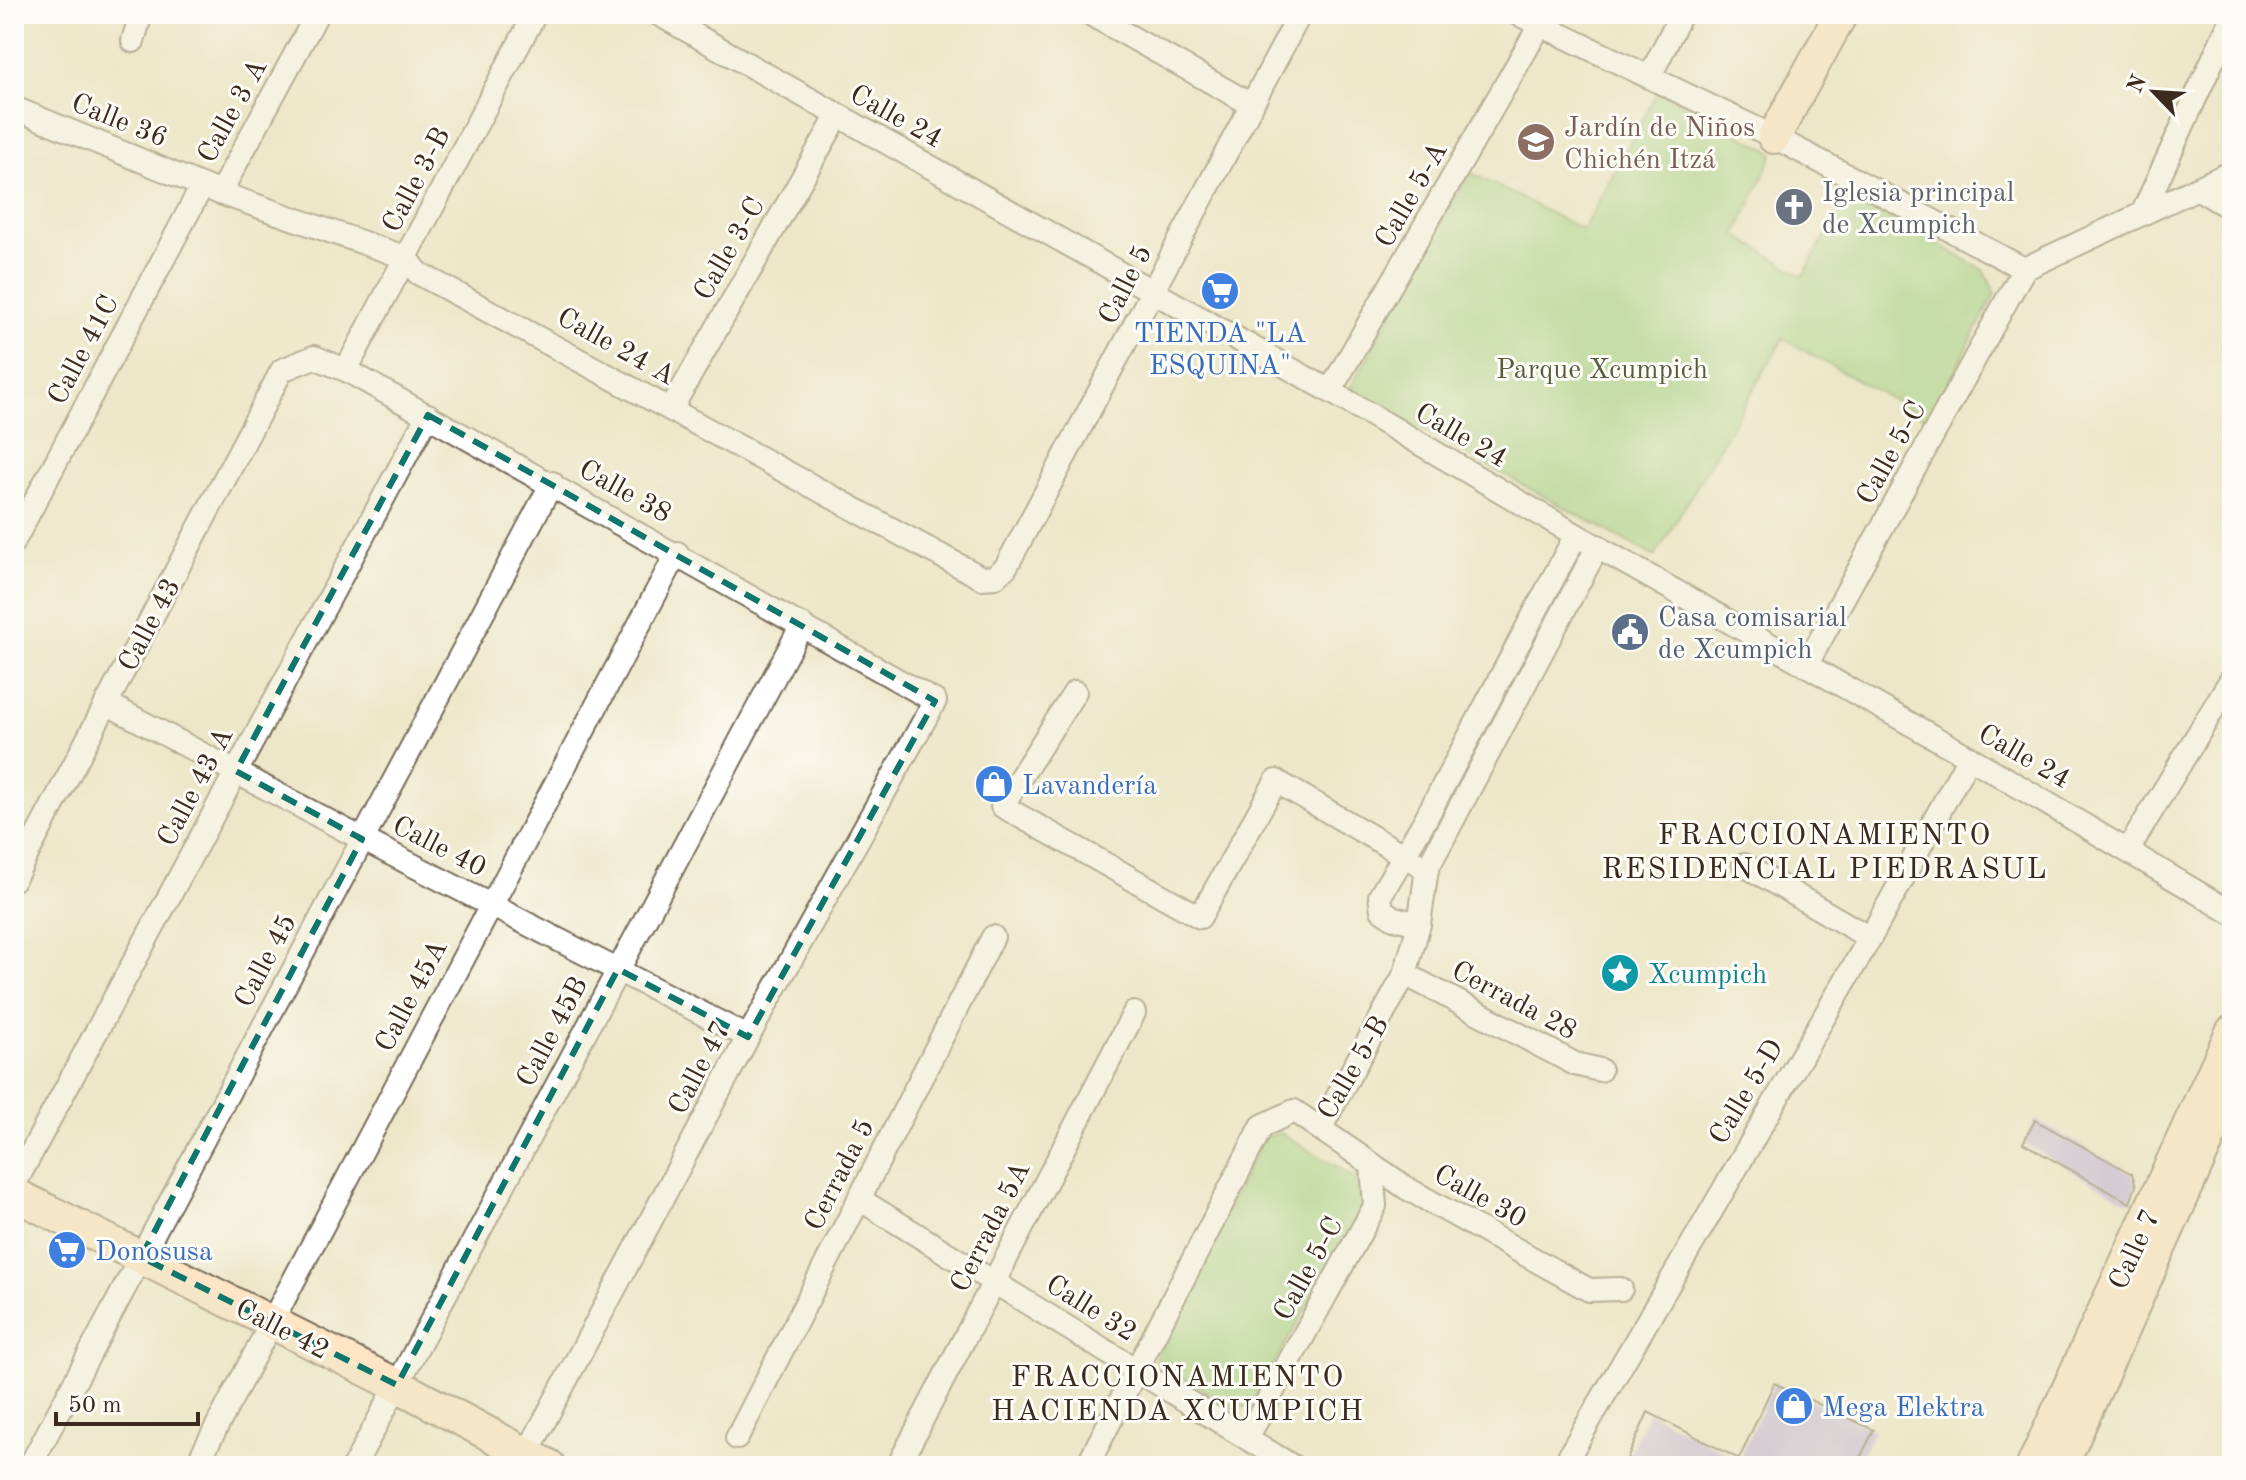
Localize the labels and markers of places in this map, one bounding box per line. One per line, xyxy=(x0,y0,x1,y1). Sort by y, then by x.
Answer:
place label: Jardín de Niños Chichén Itzá xyxy=(1564,115,1755,175)
school or university icon: Jardín de Niños Chichén Itzá xyxy=(1515,121,1557,163)
place label: Iglesia principal de Xcumpich xyxy=(1822,180,2014,240)
church icon: Iglesia principal de Xcumpich xyxy=(1773,186,1815,228)
supermarket icon: TIENDA "LA ESQUINA" xyxy=(1199,270,1241,312)
place label: TIENDA "LA ESQUINA" xyxy=(1134,321,1306,381)
place label: Casa comisarial de Xcumpich xyxy=(1658,605,1847,665)
public building icon: Casa comisarial de Xcumpich xyxy=(1609,611,1651,653)
shop icon: Lavandería xyxy=(973,763,1015,805)
place label: Lavandería xyxy=(1022,773,1157,801)
place icon: Xcumpich xyxy=(1599,952,1641,994)
place label: Xcumpich xyxy=(1648,962,1767,990)
supermarket icon: Donosusa xyxy=(46,1229,88,1271)
place label: Donosusa xyxy=(95,1239,213,1267)
shop icon: Mega Elektra xyxy=(1773,1385,1815,1427)
place label: Mega Elektra xyxy=(1822,1395,1985,1423)

